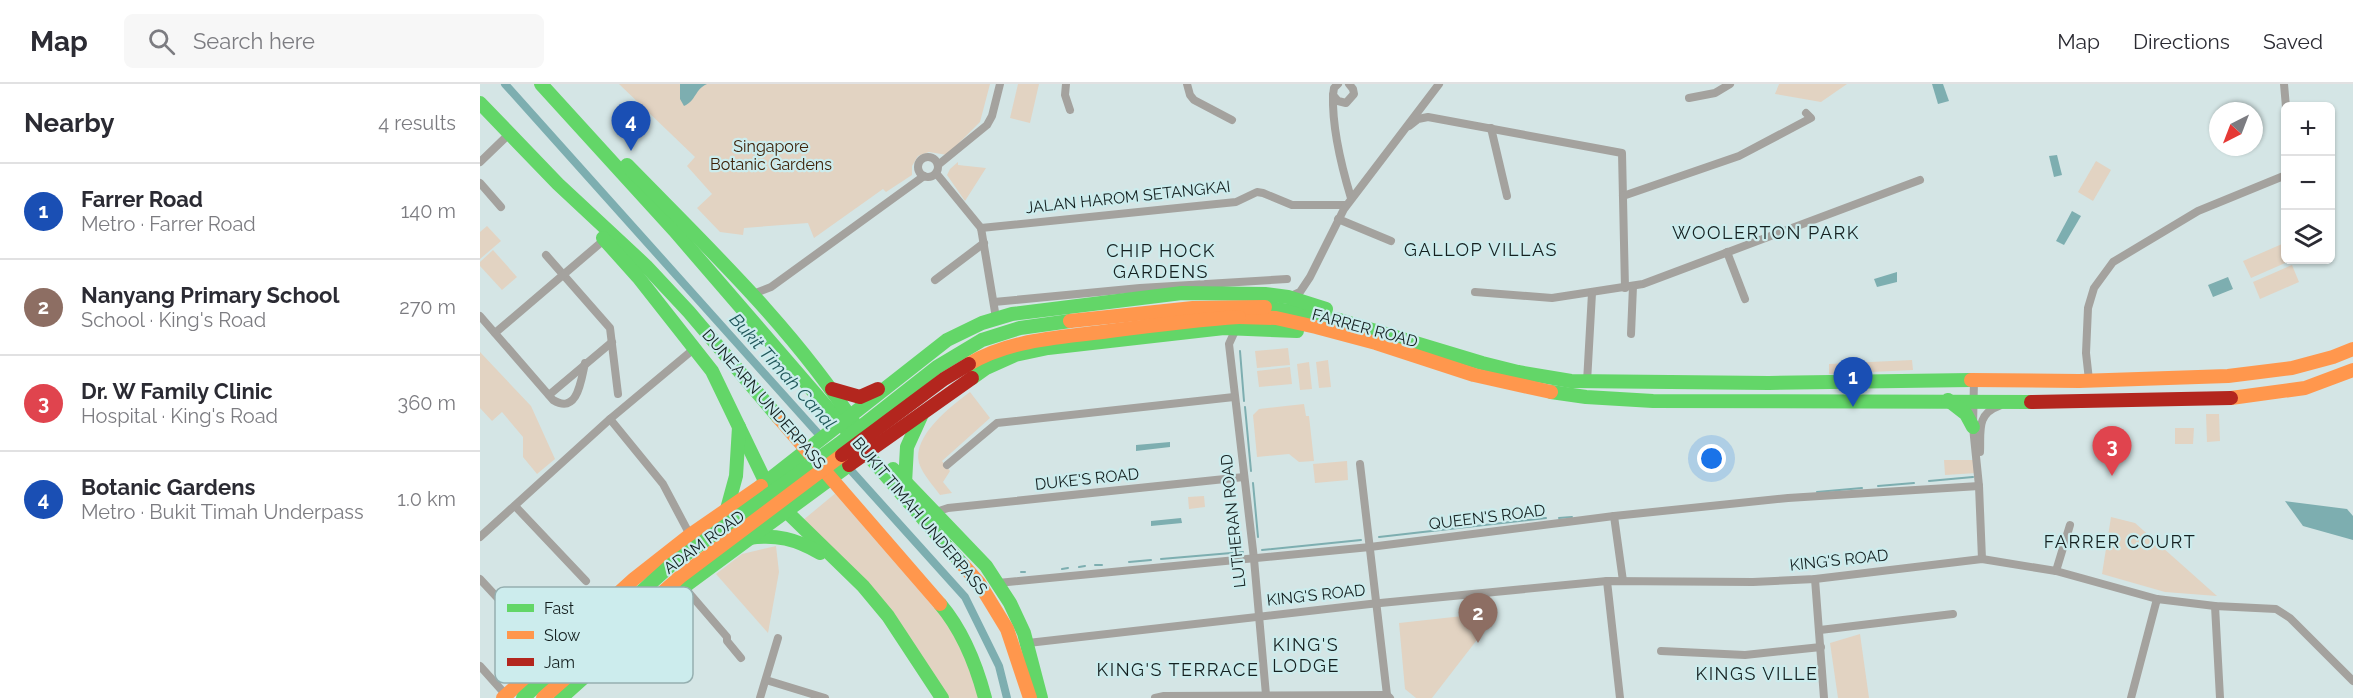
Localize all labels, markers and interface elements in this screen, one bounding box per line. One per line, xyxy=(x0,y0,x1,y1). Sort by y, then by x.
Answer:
search box xyxy=(124,14,544,68)
text: Map xyxy=(30,25,88,58)
icon: search xyxy=(145,25,178,58)
text: Search here xyxy=(193,28,315,54)
text: Map xyxy=(2057,29,2100,54)
text: Directions xyxy=(2133,29,2230,54)
text: Saved xyxy=(2263,29,2323,54)
pin: 4 xyxy=(612,101,650,151)
north arrow xyxy=(2209,102,2263,156)
map controls xyxy=(2281,102,2335,264)
button: + xyxy=(2281,102,2335,156)
text: Nearby xyxy=(24,108,114,138)
text: 4 results xyxy=(378,111,456,135)
park label: Singapore Botanic Gardens xyxy=(710,137,832,174)
button: − xyxy=(2281,156,2335,210)
street label: JALAN HAROM SETANGKAI xyxy=(1025,177,1231,217)
text: Farrer Road xyxy=(81,186,203,212)
text: 1 xyxy=(39,199,48,223)
text: 140 m xyxy=(401,199,456,223)
button: layers xyxy=(2281,210,2335,264)
text: Metro · Farrer Road xyxy=(81,212,256,236)
district label: WOOLERTON PARK xyxy=(1672,222,1860,243)
district label: GALLOP VILLAS xyxy=(1404,239,1558,260)
district label: CHIP HOCK GARDENS xyxy=(1106,240,1216,282)
text: Nanyang Primary School xyxy=(81,282,339,308)
text: 2 xyxy=(38,295,49,319)
text: 270 m xyxy=(399,295,456,319)
street label: FARRER ROAD xyxy=(1310,305,1420,351)
text: School · King's Road xyxy=(81,308,266,332)
water label: Bukit Timah Canal xyxy=(726,309,841,433)
street label: DUNEARN UNDERPASS xyxy=(698,325,830,473)
pin: 1 xyxy=(1834,358,1872,407)
text: Dr. W Family Clinic xyxy=(81,378,273,404)
text: 3 xyxy=(38,391,49,415)
text: 360 m xyxy=(398,391,456,415)
text: Hospital · King's Road xyxy=(81,404,278,428)
pin: 3 xyxy=(2092,426,2132,476)
street label: BUKIT TIMAH UNDERPASS xyxy=(849,433,992,599)
your location xyxy=(1697,444,1726,473)
street label: LUTHERAN ROAD xyxy=(1217,453,1249,589)
street label: DUKE'S ROAD xyxy=(1034,464,1140,494)
text: Botanic Gardens xyxy=(81,474,255,500)
text: 4 xyxy=(38,487,49,511)
text: 1.0 km xyxy=(397,487,456,511)
text: Metro · Bukit Timah Underpass xyxy=(81,500,364,524)
street label: QUEEN'S ROAD xyxy=(1428,500,1546,534)
street label: ADAM ROAD xyxy=(660,506,748,578)
district label: FARRER COURT xyxy=(2044,531,2196,552)
street label: KING'S ROAD xyxy=(1789,545,1889,575)
street label: KING'S ROAD xyxy=(1266,580,1366,610)
legend xyxy=(495,587,693,683)
pin: 2 xyxy=(1458,594,1498,643)
text: Fast xyxy=(544,599,575,618)
text: Slow xyxy=(544,626,580,645)
district label: KING'S LODGE xyxy=(1272,634,1340,676)
text: Jam xyxy=(544,653,575,672)
district label: KING'S TERRACE xyxy=(1097,659,1259,680)
district label: KINGS VILLE xyxy=(1696,663,1818,684)

